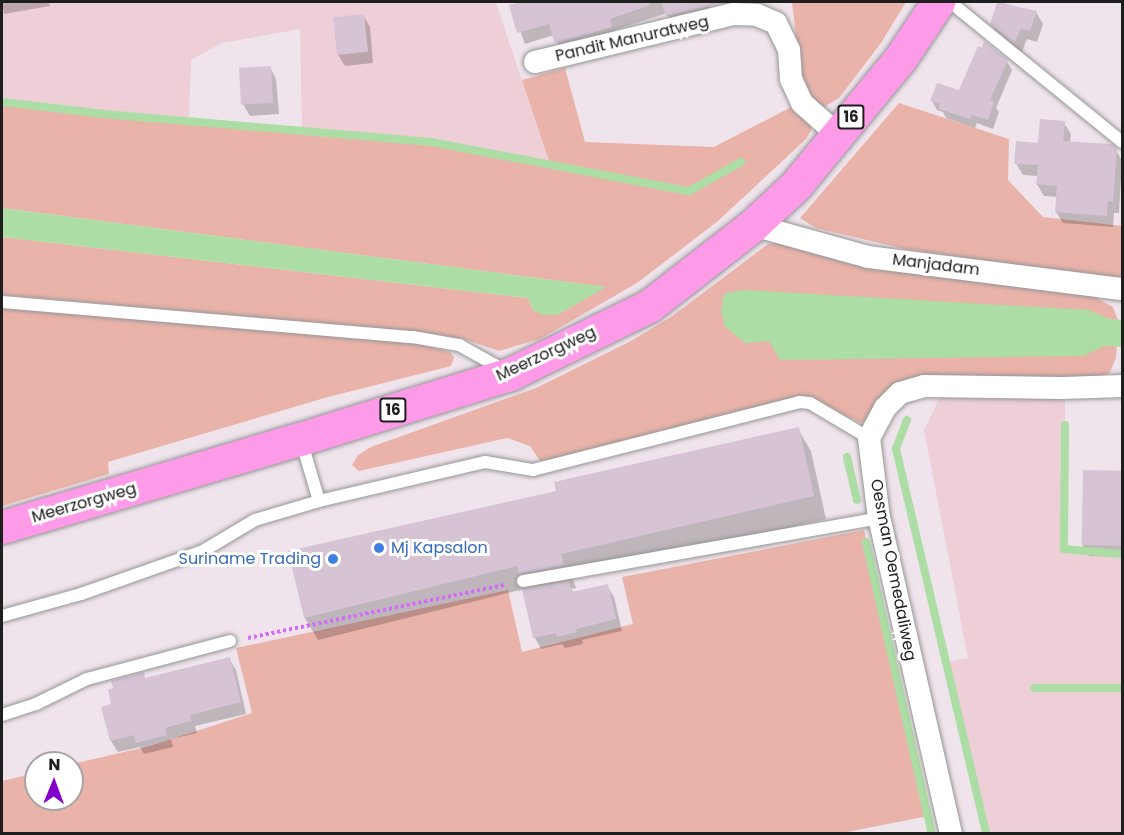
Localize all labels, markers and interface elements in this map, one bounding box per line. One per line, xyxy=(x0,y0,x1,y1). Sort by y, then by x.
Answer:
street label: Pandit Manuratweg xyxy=(553,12,711,66)
road number: 16 xyxy=(836,105,866,129)
street label: Manjadam xyxy=(891,250,981,280)
street label: Meerzorgweg xyxy=(493,323,599,385)
road number: 16 xyxy=(378,398,408,422)
street label: Oesman Oemedaliweg xyxy=(866,477,920,663)
street label: Meerzorgweg xyxy=(30,479,138,527)
place label: Mj Kapsalon xyxy=(391,538,488,558)
marker: Mj Kapsalon xyxy=(372,541,386,555)
place label: Suriname Trading xyxy=(178,549,321,569)
marker: Suriname Trading xyxy=(326,552,340,566)
north arrow xyxy=(24,751,84,811)
text: N xyxy=(48,753,61,776)

